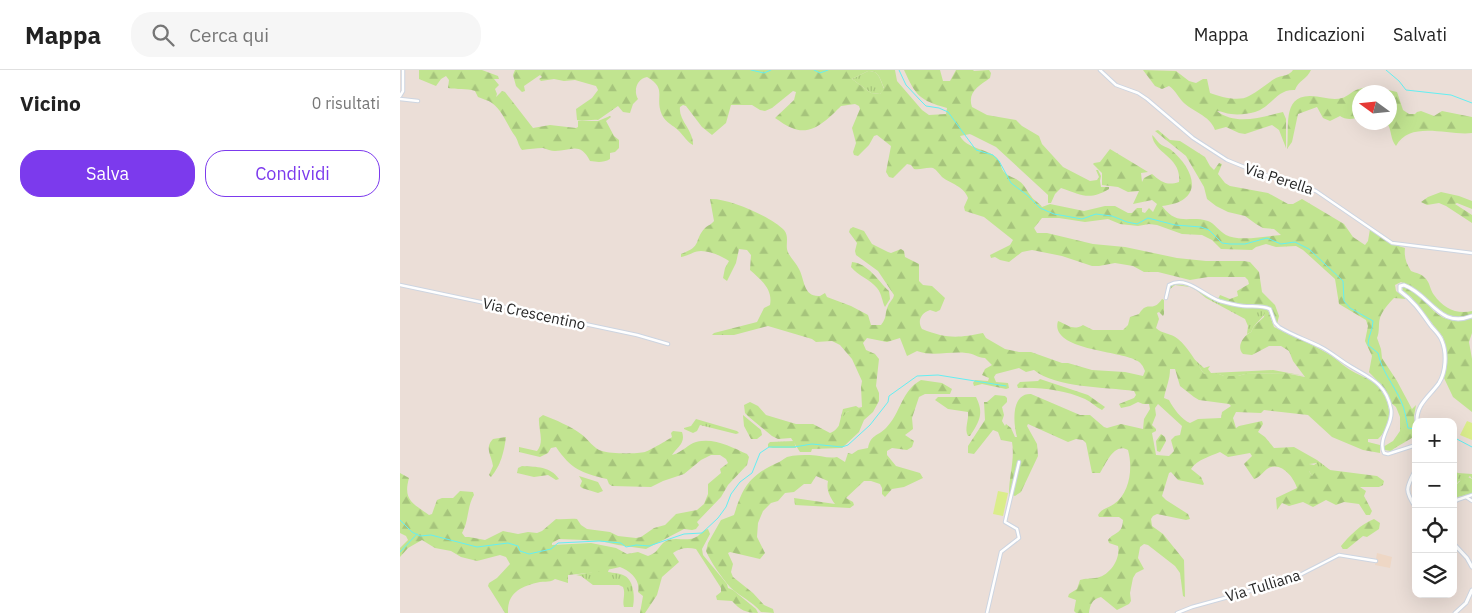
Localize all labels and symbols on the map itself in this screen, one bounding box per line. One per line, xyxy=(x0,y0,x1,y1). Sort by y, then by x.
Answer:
north arrow xyxy=(1352,85,1397,130)
street label: Via Perella xyxy=(1242,158,1316,199)
street label: Via Crescentino xyxy=(481,293,587,334)
street label: Via Tulliana xyxy=(1223,565,1303,606)

